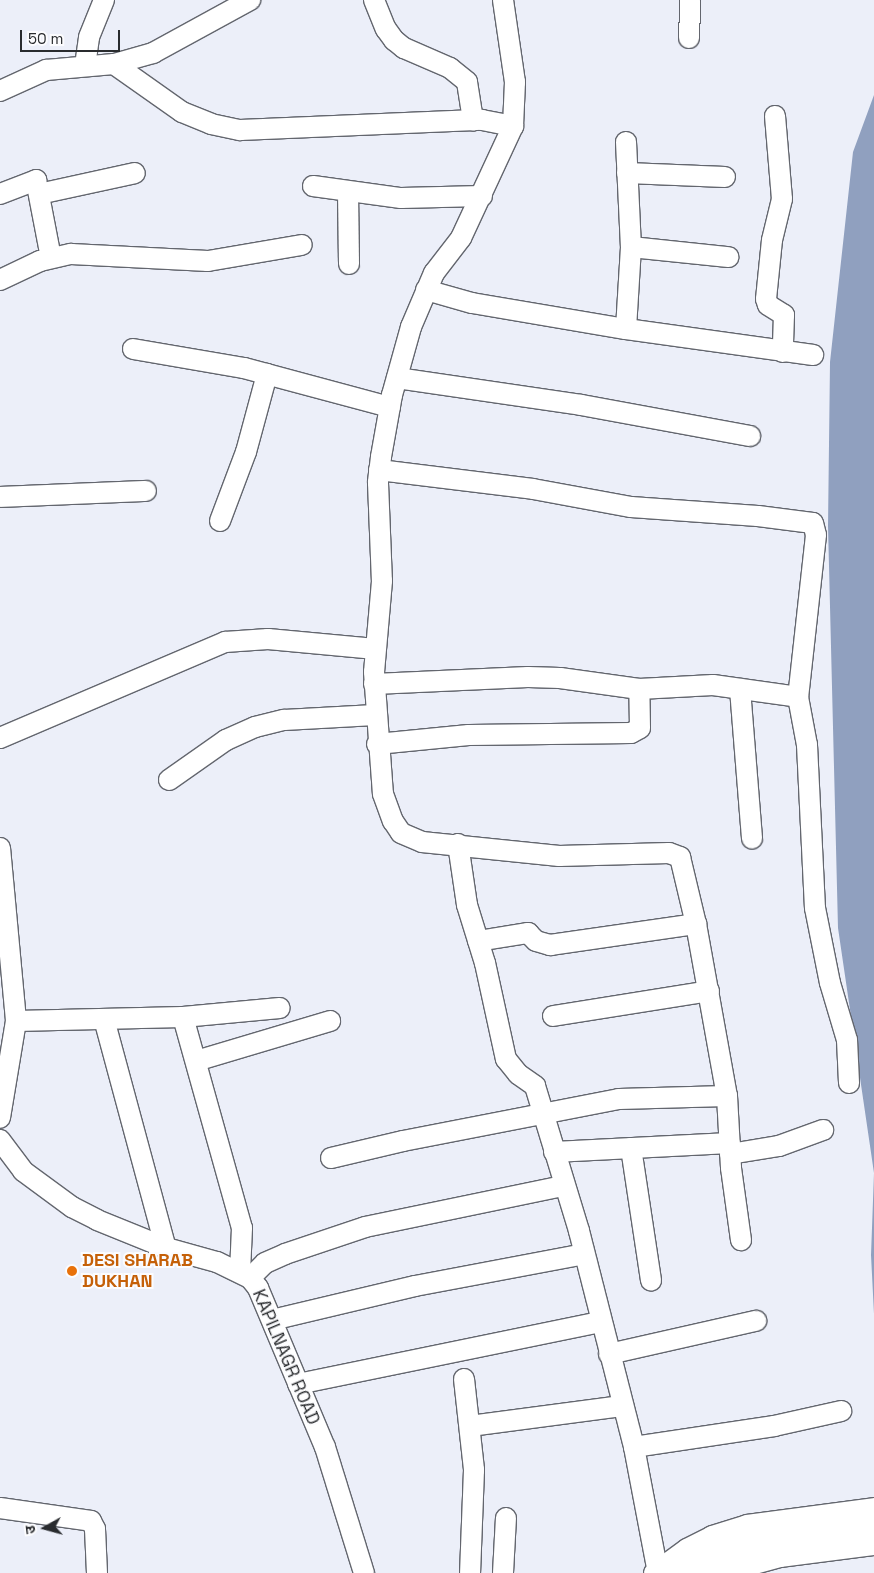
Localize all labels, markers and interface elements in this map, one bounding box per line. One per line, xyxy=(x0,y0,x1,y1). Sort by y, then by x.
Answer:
scale bar xyxy=(22,20,122,52)
text: 50 m xyxy=(28,29,63,48)
place label: DESI SHARAB DUKHAN xyxy=(82,1250,193,1292)
marker: DESI SHARAB DUKHAN xyxy=(66,1265,78,1277)
street label: KAPILNAGR ROAD xyxy=(248,1286,324,1428)
north arrow xyxy=(20,1503,70,1553)
text: उ xyxy=(21,1525,40,1535)

